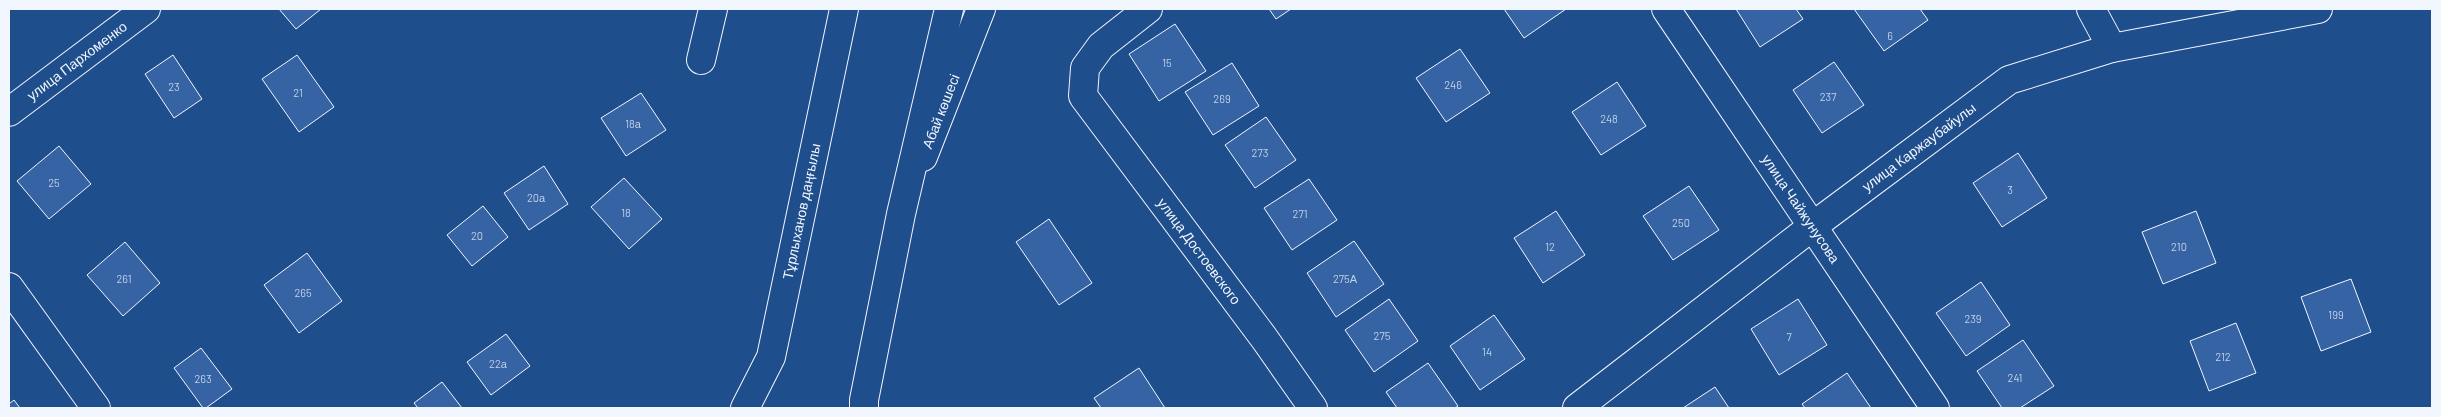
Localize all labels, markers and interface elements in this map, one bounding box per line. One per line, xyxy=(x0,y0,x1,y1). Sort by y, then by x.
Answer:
street label: улица Пархоменко xyxy=(23,17,130,104)
house number: 6 xyxy=(1887,29,1893,42)
house number: 15 xyxy=(1162,56,1172,69)
street label: Абай көшесі xyxy=(918,72,963,151)
house number: 246 xyxy=(1444,78,1462,91)
house number: 23 xyxy=(168,80,180,93)
house number: 21 xyxy=(293,86,303,99)
house number: 237 xyxy=(1820,90,1836,103)
house number: 269 xyxy=(1213,92,1231,105)
street label: улица Каржаубайулы xyxy=(1858,99,1979,195)
house number: 248 xyxy=(1600,112,1618,125)
house number: 18а xyxy=(625,117,642,130)
street label: Тұрлыханов даңғылы xyxy=(778,142,824,281)
house number: 273 xyxy=(1252,146,1268,159)
street label: улица Чайжунусова xyxy=(1758,151,1844,266)
house number: 25 xyxy=(48,176,60,189)
house number: 3 xyxy=(2007,183,2013,196)
house number: 20а xyxy=(527,191,546,204)
street label: улица Достоевского xyxy=(1154,194,1245,308)
house number: 18 xyxy=(621,206,631,219)
house number: 271 xyxy=(1293,207,1307,220)
house number: 250 xyxy=(1672,216,1690,229)
house number: 20 xyxy=(471,229,483,242)
house number: 12 xyxy=(1545,240,1555,253)
house number: 210 xyxy=(2171,240,2187,253)
house number: 261 xyxy=(116,272,132,285)
house number: 275А xyxy=(1333,272,1358,285)
house number: 265 xyxy=(294,286,312,299)
house number: 199 xyxy=(2328,308,2344,321)
house number: 239 xyxy=(1964,312,1982,325)
house number: 275 xyxy=(1374,329,1391,342)
house number: 7 xyxy=(1786,330,1792,343)
house number: 14 xyxy=(1482,345,1492,358)
house number: 212 xyxy=(2215,350,2231,363)
house number: 22а xyxy=(489,357,508,370)
house number: 241 xyxy=(2008,371,2022,384)
house number: 263 xyxy=(194,372,212,385)

